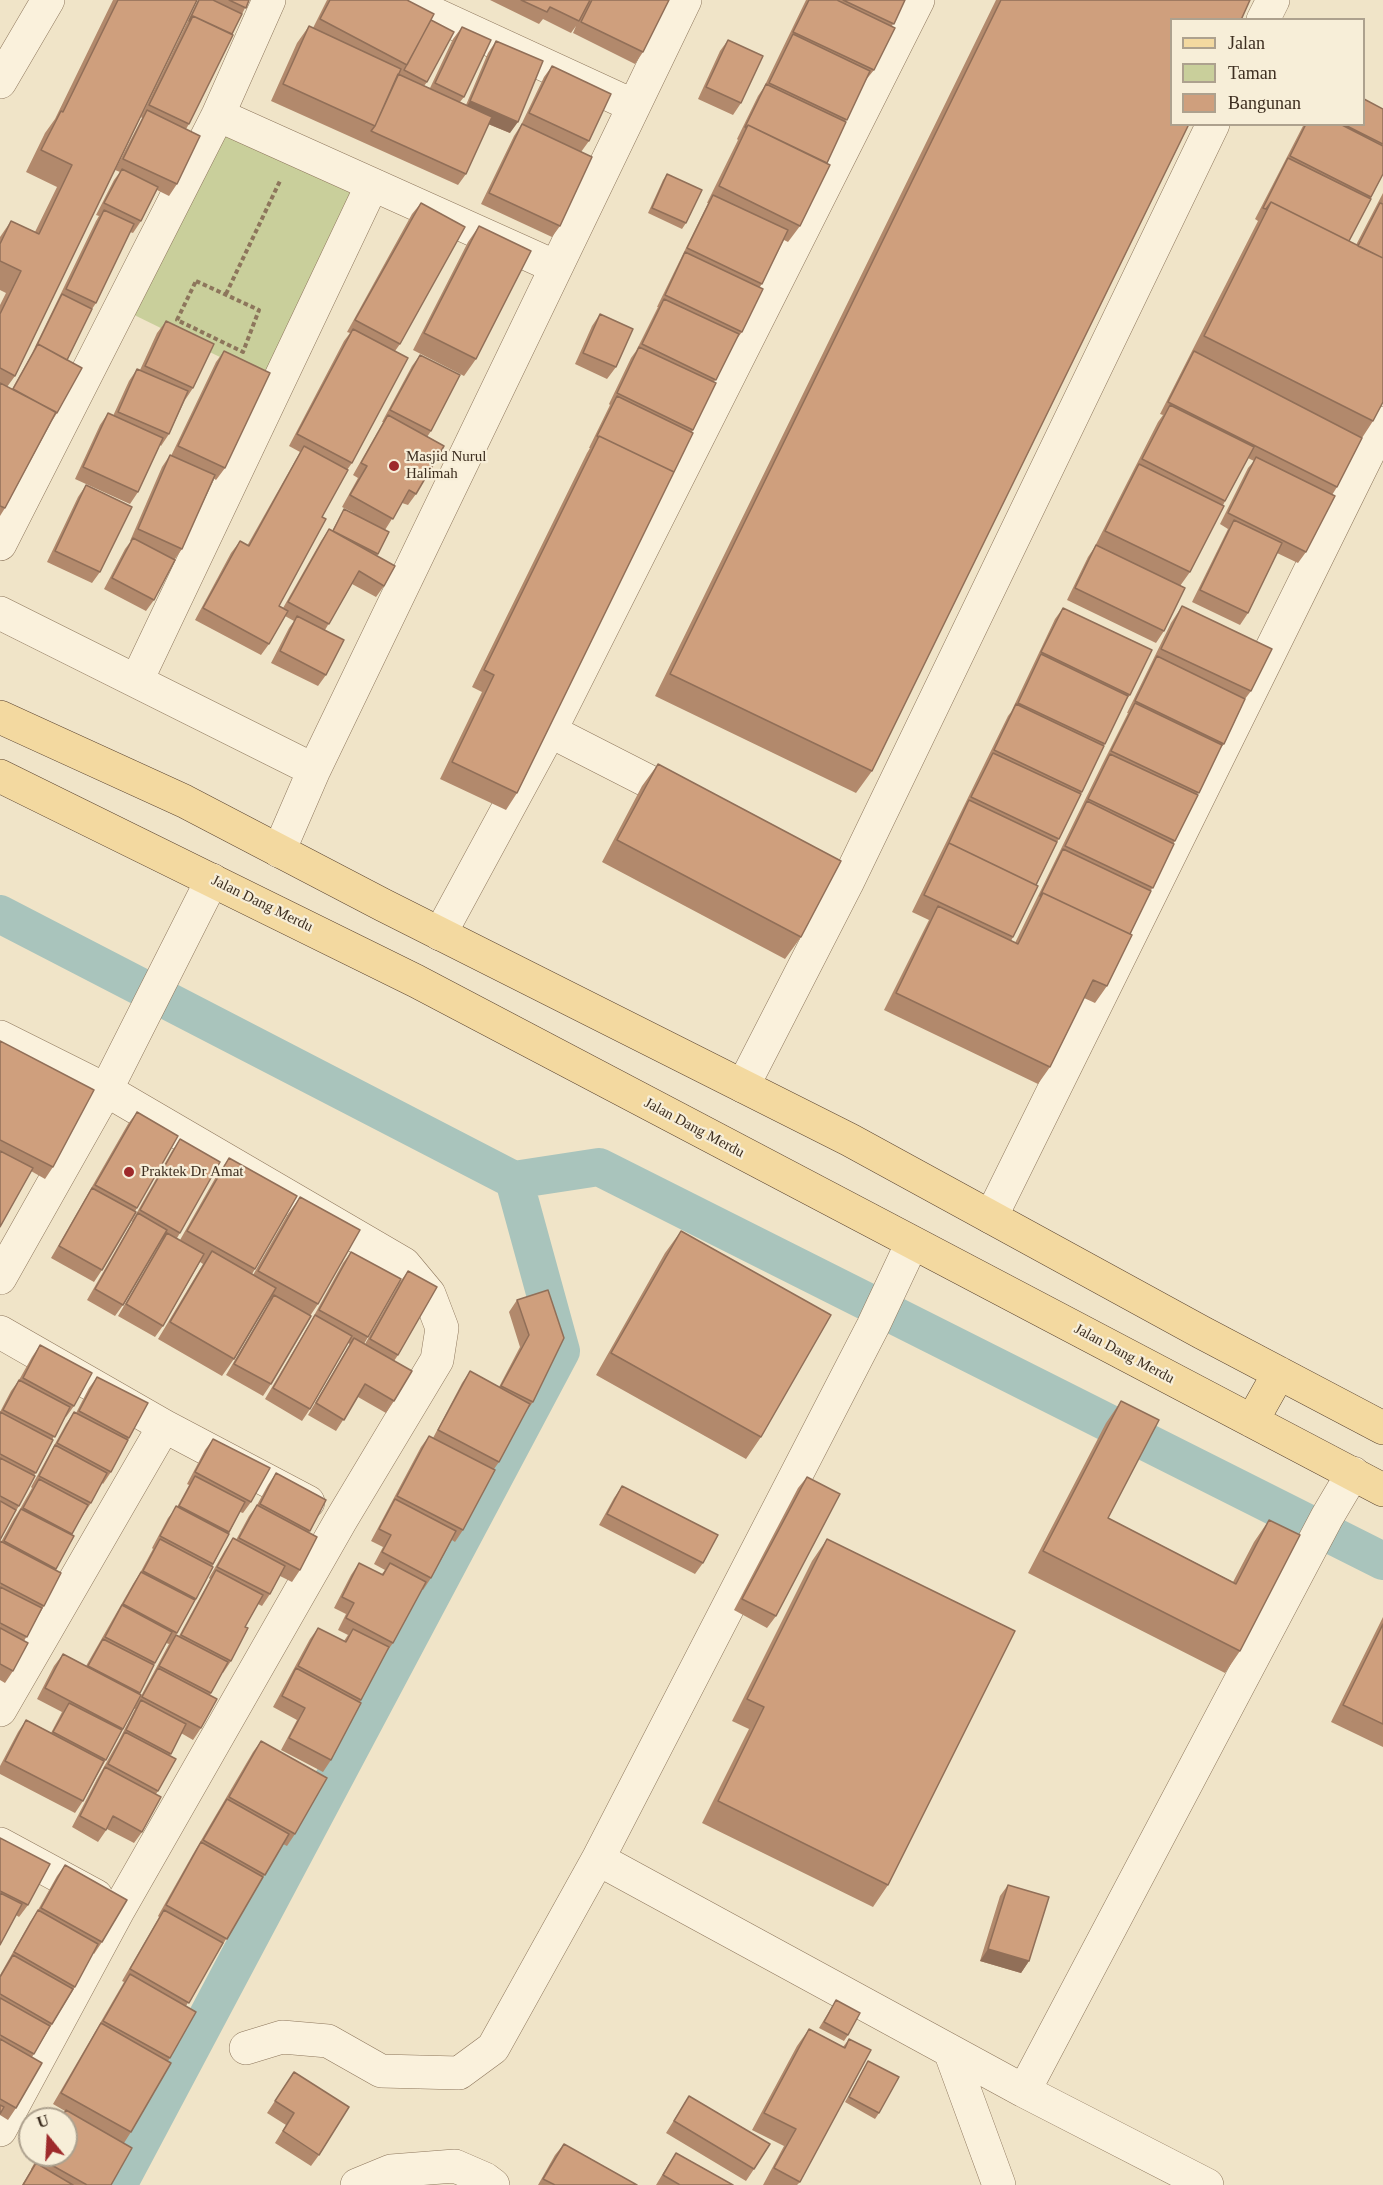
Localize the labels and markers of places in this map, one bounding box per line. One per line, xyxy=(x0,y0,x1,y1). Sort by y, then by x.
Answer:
place label: Masjid Nurul Halimah xyxy=(406,448,486,483)
marker: Masjid Nurul Halimah xyxy=(387,459,401,473)
place label: Praktek Dr Amat xyxy=(141,1163,243,1181)
marker: Praktek Dr Amat xyxy=(122,1165,136,1179)

